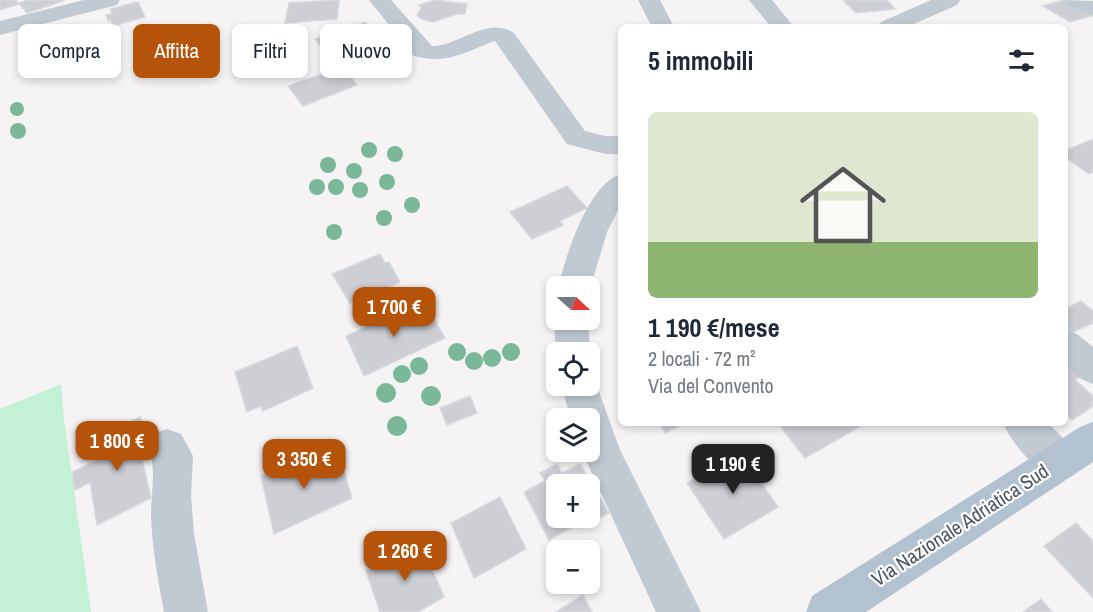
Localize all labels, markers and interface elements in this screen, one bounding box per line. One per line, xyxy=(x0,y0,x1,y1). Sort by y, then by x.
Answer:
chip: Compra xyxy=(18,24,121,78)
chip: Affitta xyxy=(133,24,220,78)
chip: Filtri xyxy=(232,24,308,78)
chip: Nuovo xyxy=(320,24,412,78)
text: 5 immobili xyxy=(648,43,753,78)
icon: filters xyxy=(1005,44,1038,77)
icon: home xyxy=(789,151,897,259)
north arrow xyxy=(546,276,600,330)
map controls xyxy=(546,276,600,594)
pin: 1 700 € xyxy=(339,287,449,338)
text: 1 700 € xyxy=(367,293,421,320)
text: 1 190 €/mese xyxy=(648,310,780,345)
button: locate xyxy=(546,342,600,396)
text: 2 locali · 72 m² xyxy=(648,345,756,372)
text: Via del Convento xyxy=(648,372,774,399)
button: layers xyxy=(546,408,600,462)
pin: 1 800 € xyxy=(62,421,172,472)
text: 1 800 € xyxy=(90,427,144,454)
pin: 3 350 € xyxy=(249,439,359,490)
pin: 1 190 € xyxy=(678,444,788,495)
text: 3 350 € xyxy=(277,445,331,472)
text: 1 190 € xyxy=(706,450,760,477)
street label: Via Nazionale Adriatica Sud xyxy=(866,457,1053,592)
button: + xyxy=(546,474,600,528)
pin: 1 260 € xyxy=(350,531,460,582)
text: 1 260 € xyxy=(378,537,432,564)
button: − xyxy=(546,540,600,594)

